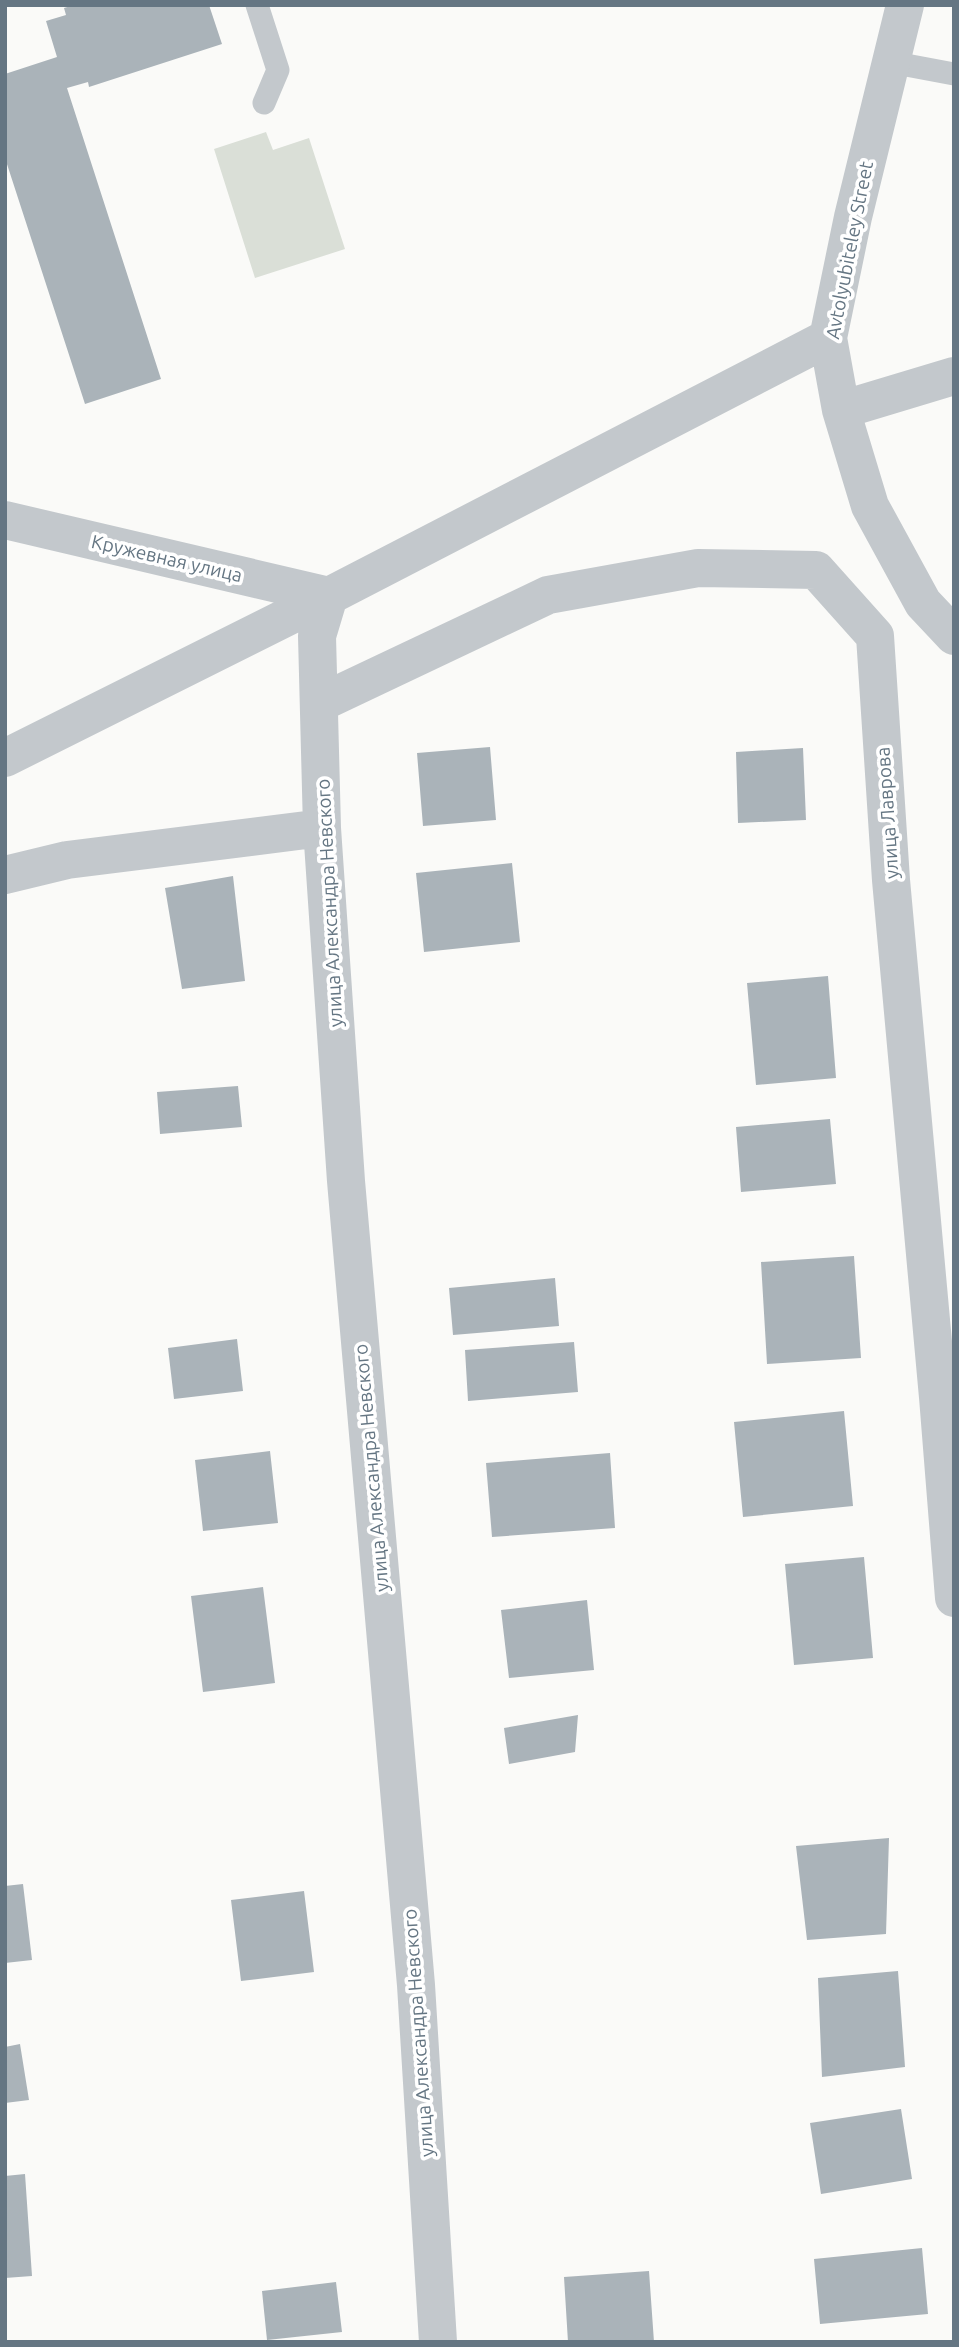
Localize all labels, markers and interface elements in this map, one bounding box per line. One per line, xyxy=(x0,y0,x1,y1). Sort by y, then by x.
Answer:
street label: Avtolyubiteley Street xyxy=(821,159,877,341)
street label: Кружевная улица xyxy=(89,530,245,586)
street label: улица Лаврова xyxy=(871,746,903,880)
street label: улица Александра Невского xyxy=(312,778,346,1028)
street label: улица Александра Невского xyxy=(349,1343,393,1593)
street label: улица Александра Невского xyxy=(398,1908,438,2158)

